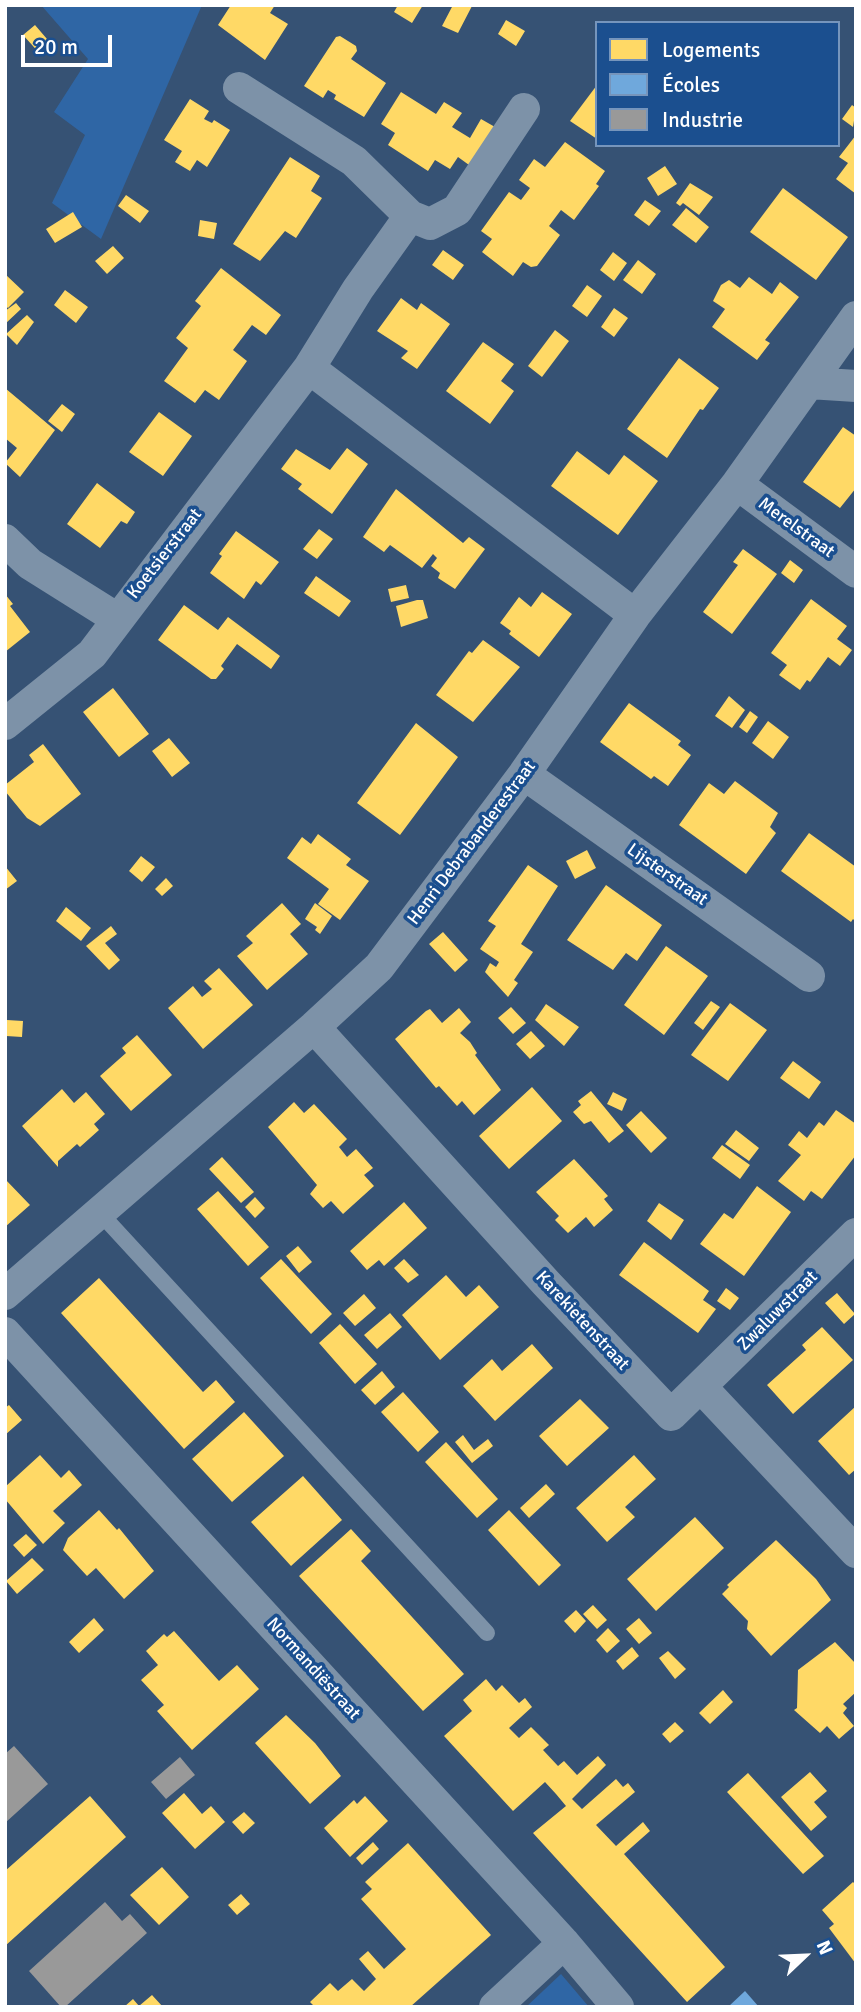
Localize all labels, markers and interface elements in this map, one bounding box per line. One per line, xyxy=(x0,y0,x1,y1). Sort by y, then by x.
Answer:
scale bar xyxy=(24,21,116,65)
legend xyxy=(595,21,840,147)
text: 20 m xyxy=(34,34,78,60)
text: Logements xyxy=(662,37,760,63)
text: Écoles xyxy=(662,72,720,98)
text: Industrie xyxy=(662,107,743,133)
street label: Merelstraat xyxy=(754,493,838,563)
street label: Koetsierstraat xyxy=(123,505,207,603)
street label: Henri Debrabanderestraat xyxy=(403,757,541,929)
street label: Lijsterstraat xyxy=(622,839,712,911)
street label: Zwaluwstraat xyxy=(733,1266,823,1356)
street label: Karekietenstraat xyxy=(530,1267,634,1375)
street label: Normandiëstraat xyxy=(262,1614,364,1724)
north arrow xyxy=(770,1921,840,1991)
text: N xyxy=(811,1937,838,1959)

